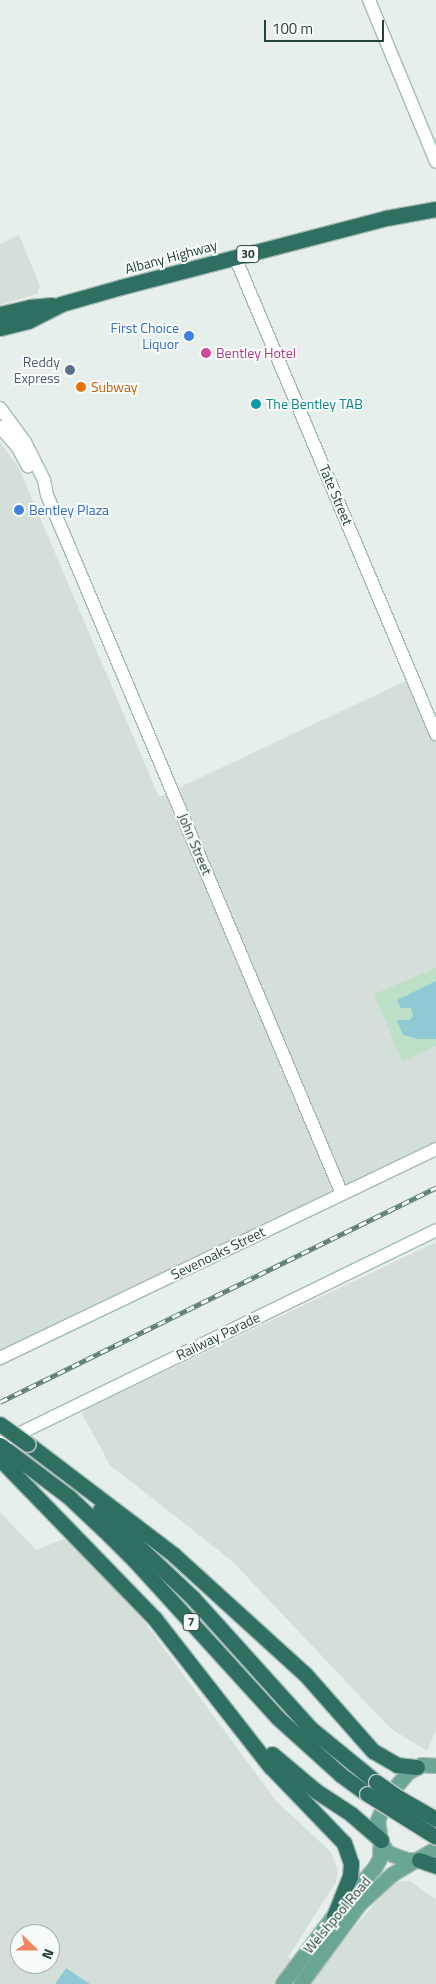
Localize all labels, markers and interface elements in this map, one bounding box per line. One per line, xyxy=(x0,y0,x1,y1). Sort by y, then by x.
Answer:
scale bar xyxy=(266,10,386,42)
text: 100 m xyxy=(272,17,313,40)
street label: Albany Highway xyxy=(123,237,219,277)
road number: 30 xyxy=(236,244,260,264)
place label: First Choice Liquor xyxy=(111,320,179,352)
marker: First Choice Liquor xyxy=(183,330,195,342)
place label: Bentley Hotel xyxy=(216,345,296,361)
marker: Bentley Hotel xyxy=(200,347,212,359)
place label: Reddy Express xyxy=(14,354,60,387)
marker: Reddy Express xyxy=(64,364,76,376)
place label: Subway xyxy=(91,379,138,395)
marker: Subway xyxy=(75,381,87,393)
place label: The Bentley TAB xyxy=(266,396,363,412)
marker: The Bentley TAB xyxy=(250,398,262,410)
street label: Tate Street xyxy=(316,462,356,528)
place label: Bentley Plaza xyxy=(29,502,109,518)
marker: Bentley Plaza xyxy=(13,504,25,516)
street label: John Street xyxy=(174,811,216,877)
street label: Sevenoaks Street xyxy=(168,1223,268,1283)
street label: Railway Parade xyxy=(173,1309,263,1363)
road number: 7 xyxy=(182,1612,200,1631)
street label: Welshpool Road xyxy=(300,1873,374,1957)
north arrow xyxy=(10,1924,60,1974)
text: N xyxy=(37,1946,60,1963)

